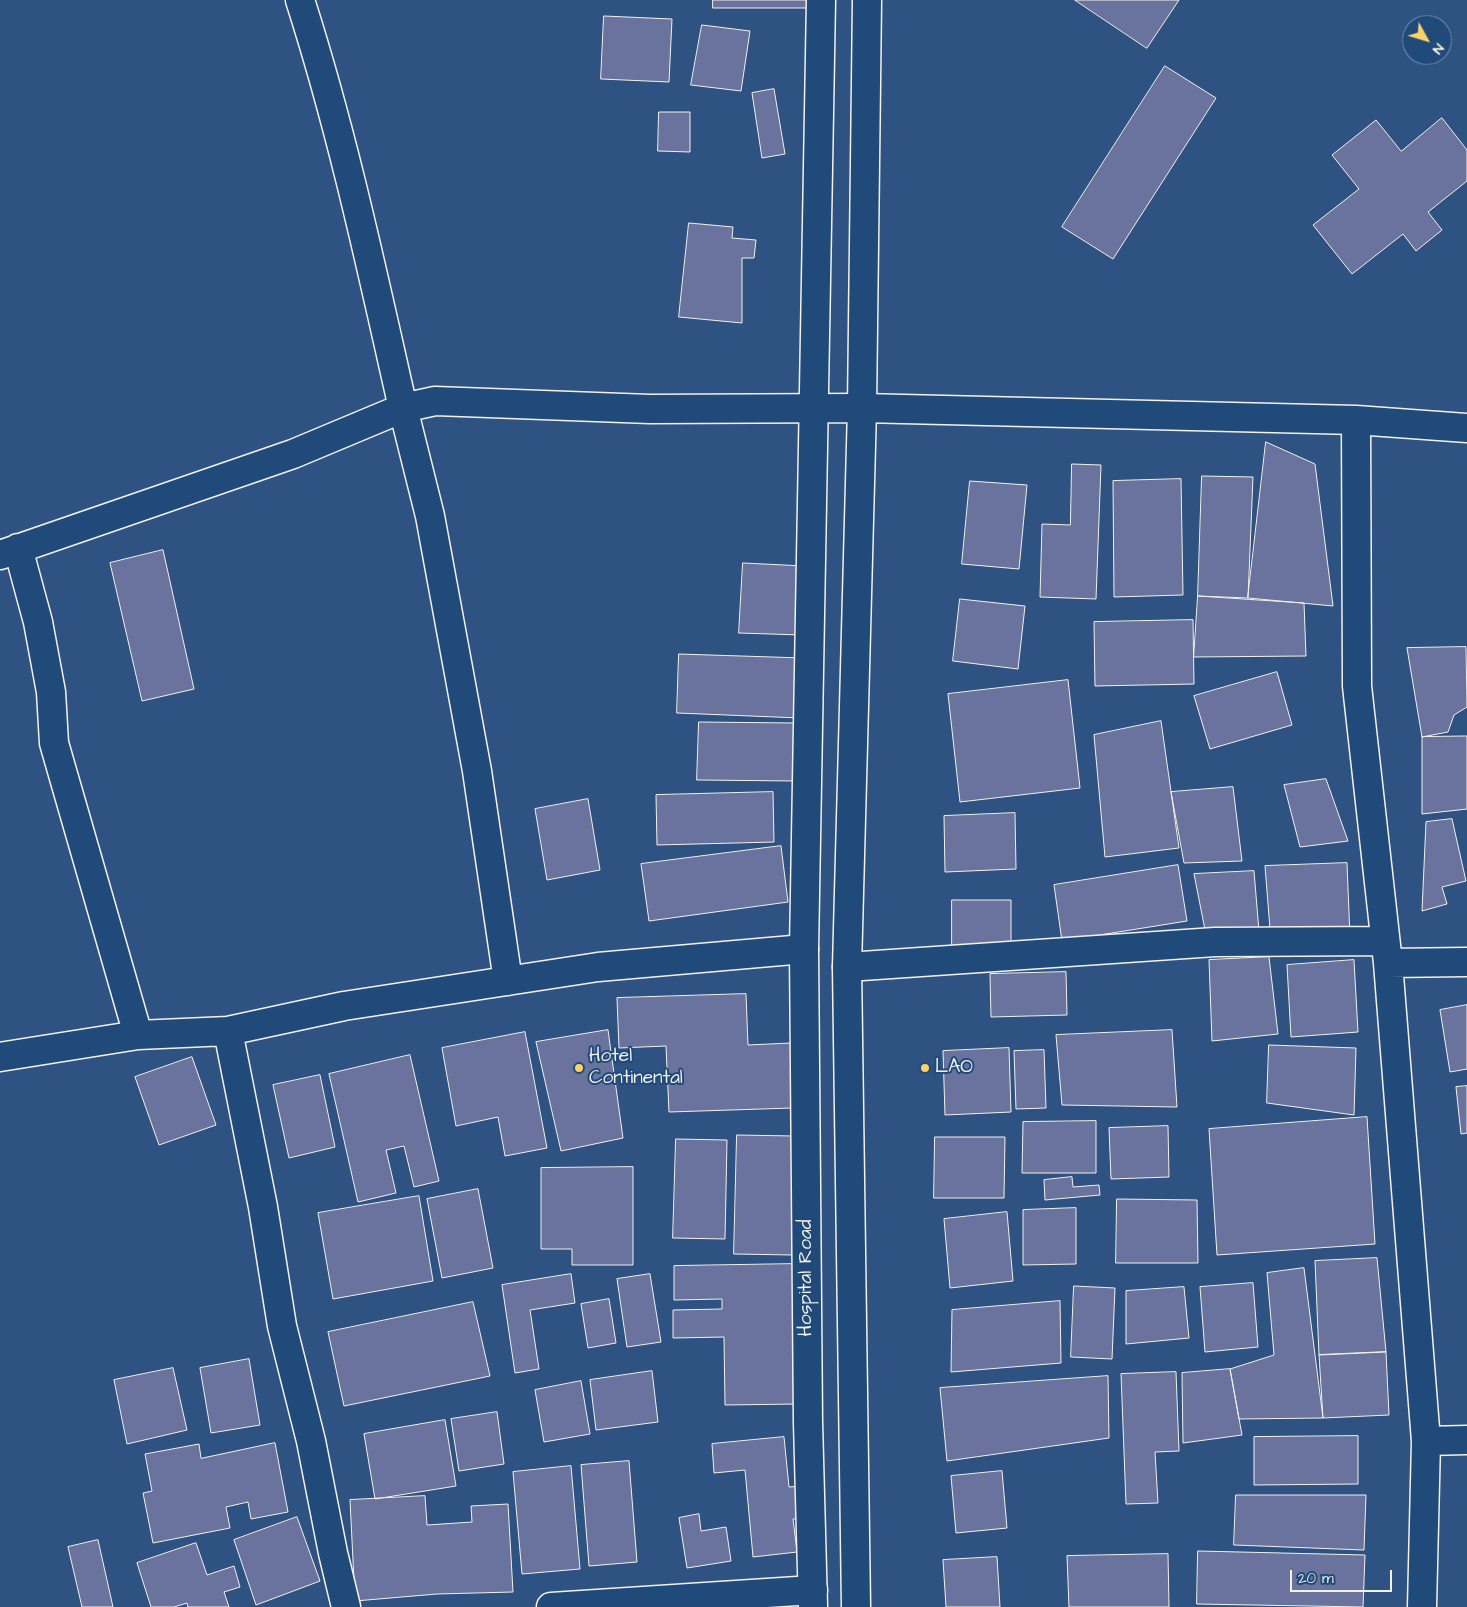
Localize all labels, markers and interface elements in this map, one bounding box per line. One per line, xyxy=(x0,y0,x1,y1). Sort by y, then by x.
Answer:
north arrow xyxy=(1402,15,1452,65)
text: N xyxy=(1427,39,1448,59)
place label: Hotel Continental xyxy=(589,1046,683,1090)
place label: LAO xyxy=(935,1057,973,1079)
marker: Hotel Continental xyxy=(573,1062,585,1074)
marker: LAO xyxy=(919,1062,931,1074)
street label: Hospital Road xyxy=(796,1220,818,1336)
scale bar xyxy=(1292,1560,1394,1592)
text: 20 m xyxy=(1298,1568,1334,1589)

